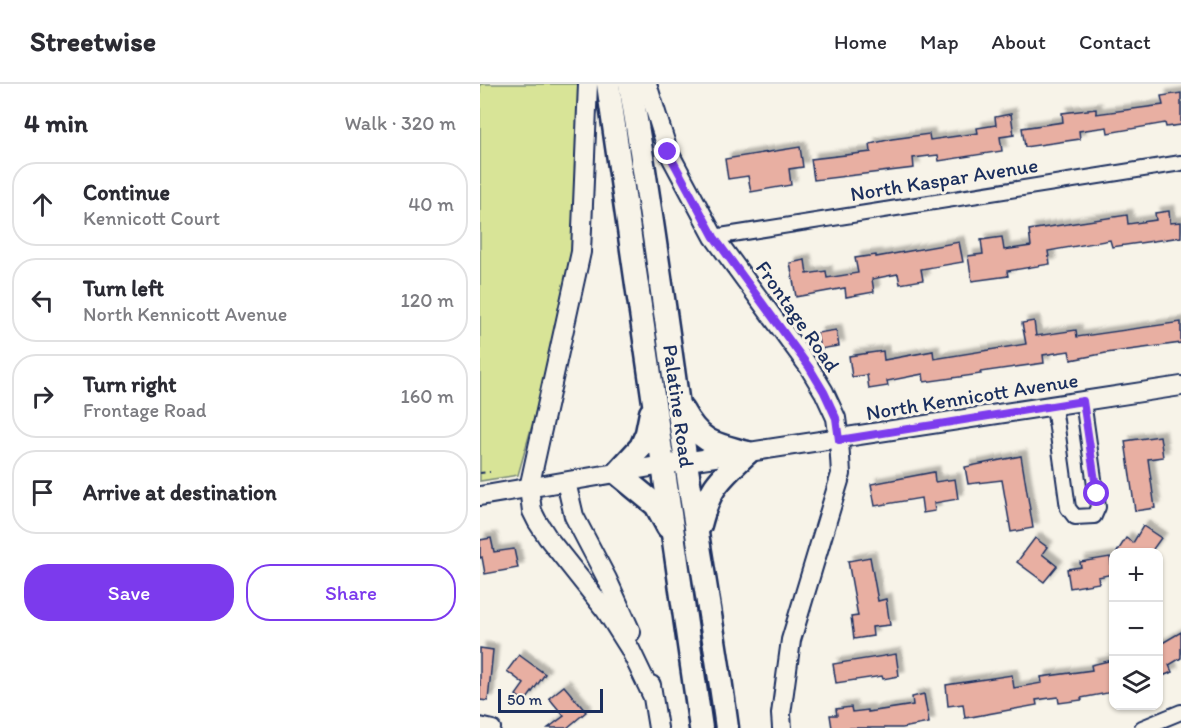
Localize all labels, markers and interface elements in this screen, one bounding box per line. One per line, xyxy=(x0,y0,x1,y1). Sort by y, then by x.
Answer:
text: Streetwise xyxy=(30,24,156,58)
text: Home xyxy=(834,29,887,54)
text: Map xyxy=(920,29,959,54)
text: About xyxy=(992,29,1046,54)
text: Contact xyxy=(1079,29,1151,54)
text: 4 min xyxy=(24,107,88,139)
text: Walk · 320 m xyxy=(344,111,456,135)
route end xyxy=(654,138,680,164)
street label: North Kaspar Avenue xyxy=(848,152,1040,206)
text: Continue xyxy=(83,179,170,206)
icon: ahead xyxy=(26,188,59,221)
text: 40 m xyxy=(408,192,454,216)
text: Kennicott Court xyxy=(83,206,220,230)
street label: Frontage Road xyxy=(751,256,845,376)
text: Turn left xyxy=(83,275,164,302)
icon: left xyxy=(26,284,59,317)
text: 120 m xyxy=(401,288,454,312)
text: North Kennicott Avenue xyxy=(83,302,287,326)
street label: Palatine Road xyxy=(658,343,700,470)
street label: North Kennicott Avenue xyxy=(864,367,1080,425)
text: Turn right xyxy=(83,371,177,398)
icon: right xyxy=(26,380,59,413)
text: 160 m xyxy=(401,384,454,408)
text: Frontage Road xyxy=(83,398,206,422)
icon: arrive xyxy=(26,476,59,509)
text: Arrive at destination xyxy=(83,479,277,506)
route start xyxy=(1083,480,1109,506)
map controls xyxy=(1109,548,1163,710)
button: + xyxy=(1109,548,1163,602)
button: Save xyxy=(24,564,234,621)
button: Share xyxy=(246,564,456,621)
button: − xyxy=(1109,602,1163,656)
button: layers xyxy=(1109,656,1163,710)
scale bar xyxy=(498,686,603,714)
text: 50 m xyxy=(507,690,542,709)

